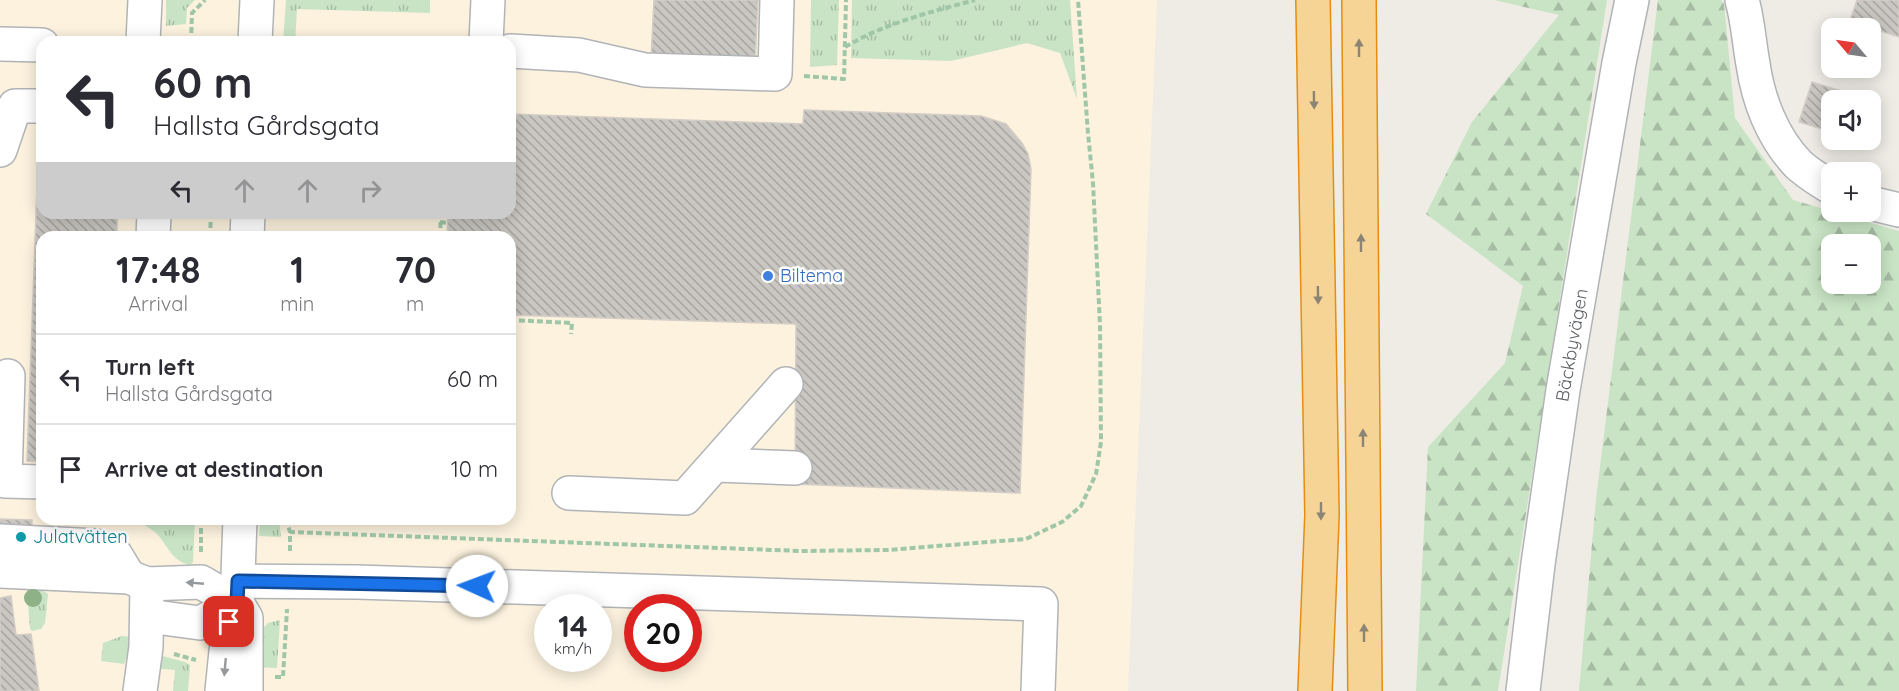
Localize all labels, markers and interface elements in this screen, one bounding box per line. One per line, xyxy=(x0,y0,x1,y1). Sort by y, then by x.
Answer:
north arrow xyxy=(1821,18,1881,78)
map controls xyxy=(1821,18,1881,294)
one-way arrow xyxy=(1354,38,1364,57)
text: 60 m xyxy=(153,56,253,109)
icon: left xyxy=(54,60,132,138)
button: sound xyxy=(1821,90,1881,150)
one-way arrow xyxy=(1310,91,1319,110)
text: Hallsta Gårdsgata xyxy=(153,108,380,142)
button: + xyxy=(1821,162,1881,222)
icon: left xyxy=(165,174,198,207)
icon: ahead xyxy=(228,174,261,207)
icon: ahead xyxy=(291,174,324,207)
icon: right xyxy=(354,174,387,207)
one-way arrow xyxy=(1356,233,1366,252)
button: − xyxy=(1821,234,1881,294)
text: 17:48 xyxy=(116,247,200,292)
text: 1 xyxy=(290,247,304,292)
text: 70 xyxy=(394,247,436,292)
place label: Biltema xyxy=(780,264,843,287)
marker: Biltema xyxy=(761,269,775,283)
one-way arrow xyxy=(1313,286,1323,305)
street label: Bäckbyvägen xyxy=(1550,287,1593,403)
text: Arrival xyxy=(128,291,188,316)
text: min xyxy=(280,291,314,316)
text: m xyxy=(406,291,424,316)
text: Turn left xyxy=(105,353,195,381)
icon: left xyxy=(54,363,87,396)
text: 60 m xyxy=(447,365,498,393)
text: Hallsta Gårdsgata xyxy=(105,381,273,406)
one-way arrow xyxy=(1358,428,1368,447)
icon: arrive xyxy=(54,453,87,486)
text: Arrive at destination xyxy=(105,455,323,483)
text: 10 m xyxy=(451,455,498,483)
one-way arrow xyxy=(1316,502,1326,521)
place label: Julatvätten xyxy=(33,525,128,548)
marker: Julatvätten xyxy=(14,530,28,544)
position arrow xyxy=(445,554,509,618)
one-way arrow xyxy=(185,578,204,588)
speed limit sign: 20 xyxy=(624,594,702,672)
pin xyxy=(203,596,254,647)
icon: arrive xyxy=(212,605,245,638)
text: 14 xyxy=(558,607,588,645)
one-way arrow xyxy=(1359,623,1369,642)
text: km/h xyxy=(554,639,592,658)
one-way arrow xyxy=(220,657,230,676)

